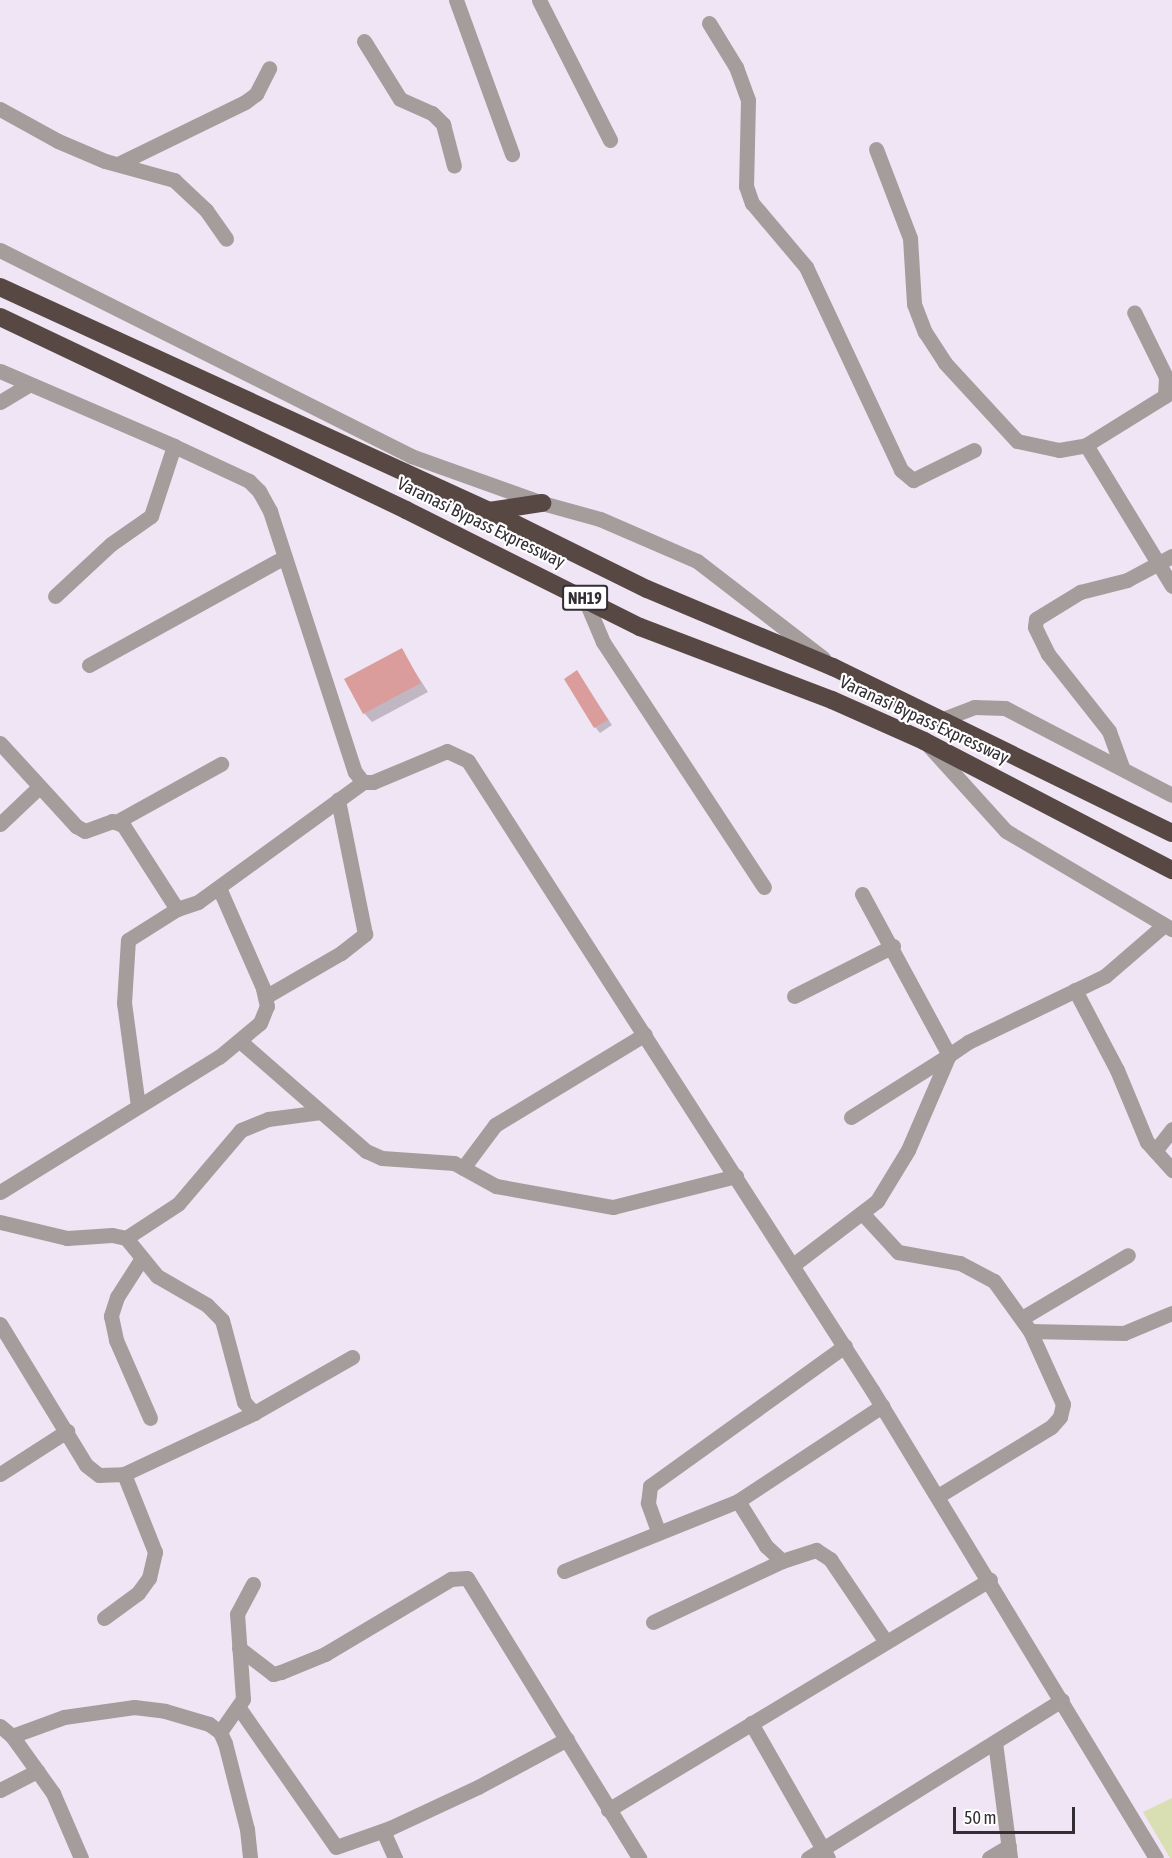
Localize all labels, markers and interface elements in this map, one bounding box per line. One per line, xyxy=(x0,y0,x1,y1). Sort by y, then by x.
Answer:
street label: Varanasi Bypass Expressway xyxy=(394,473,568,573)
road number: NH19 xyxy=(561,585,609,611)
street label: Varanasi Bypass Expressway xyxy=(836,671,1012,769)
scale bar xyxy=(956,1795,1078,1833)
text: 50 m xyxy=(964,1807,996,1828)

